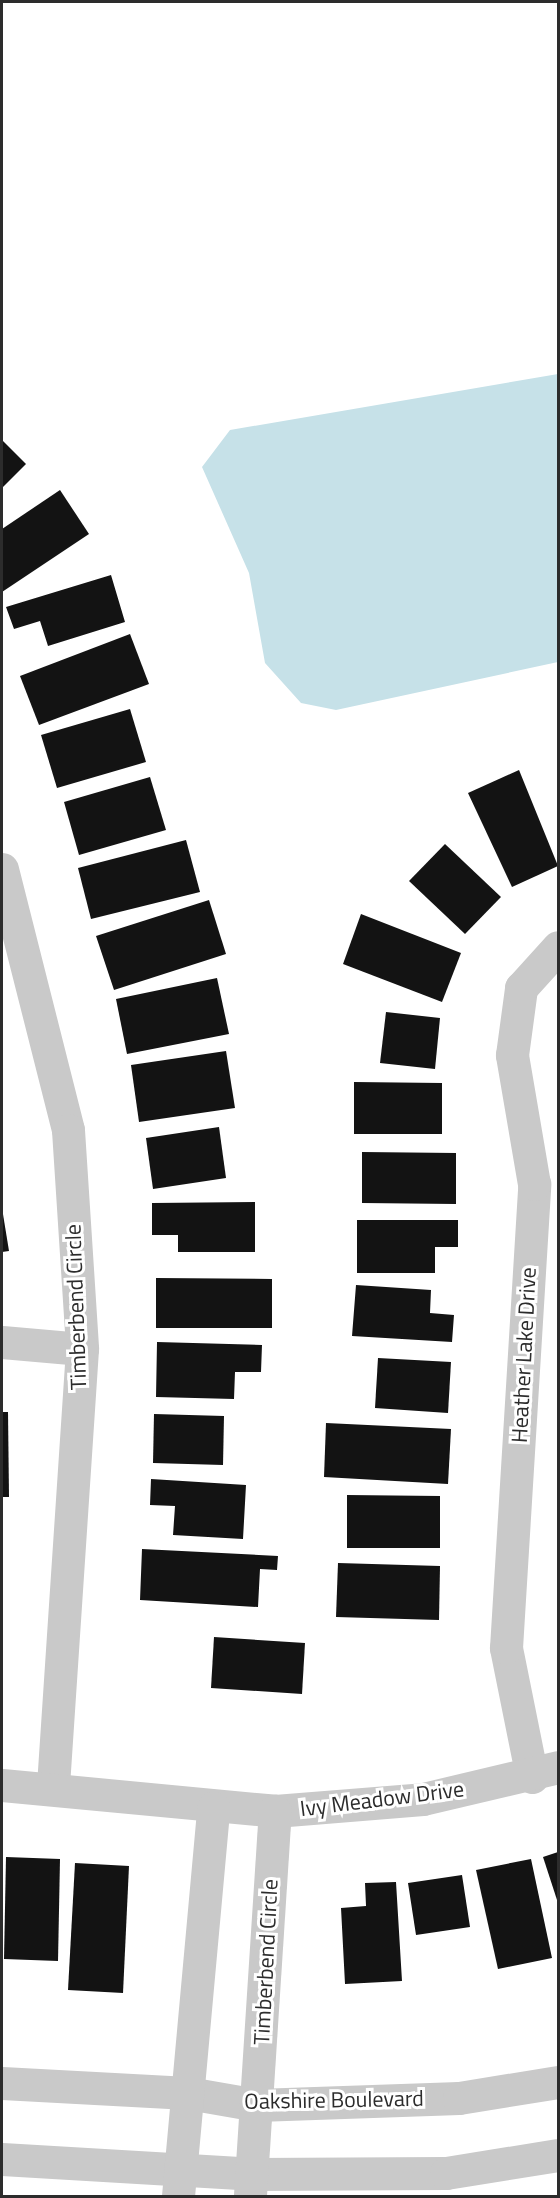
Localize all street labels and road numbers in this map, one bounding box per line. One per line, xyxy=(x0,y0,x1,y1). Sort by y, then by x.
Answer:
street label: Timberbend Circle xyxy=(60,1224,92,1390)
street label: Heather Lake Drive xyxy=(506,1267,542,1443)
street label: Ivy Meadow Drive xyxy=(299,1776,465,1822)
street label: Timberbend Circle xyxy=(248,1878,284,2046)
street label: Oakshire Boulevard xyxy=(244,2085,424,2115)

